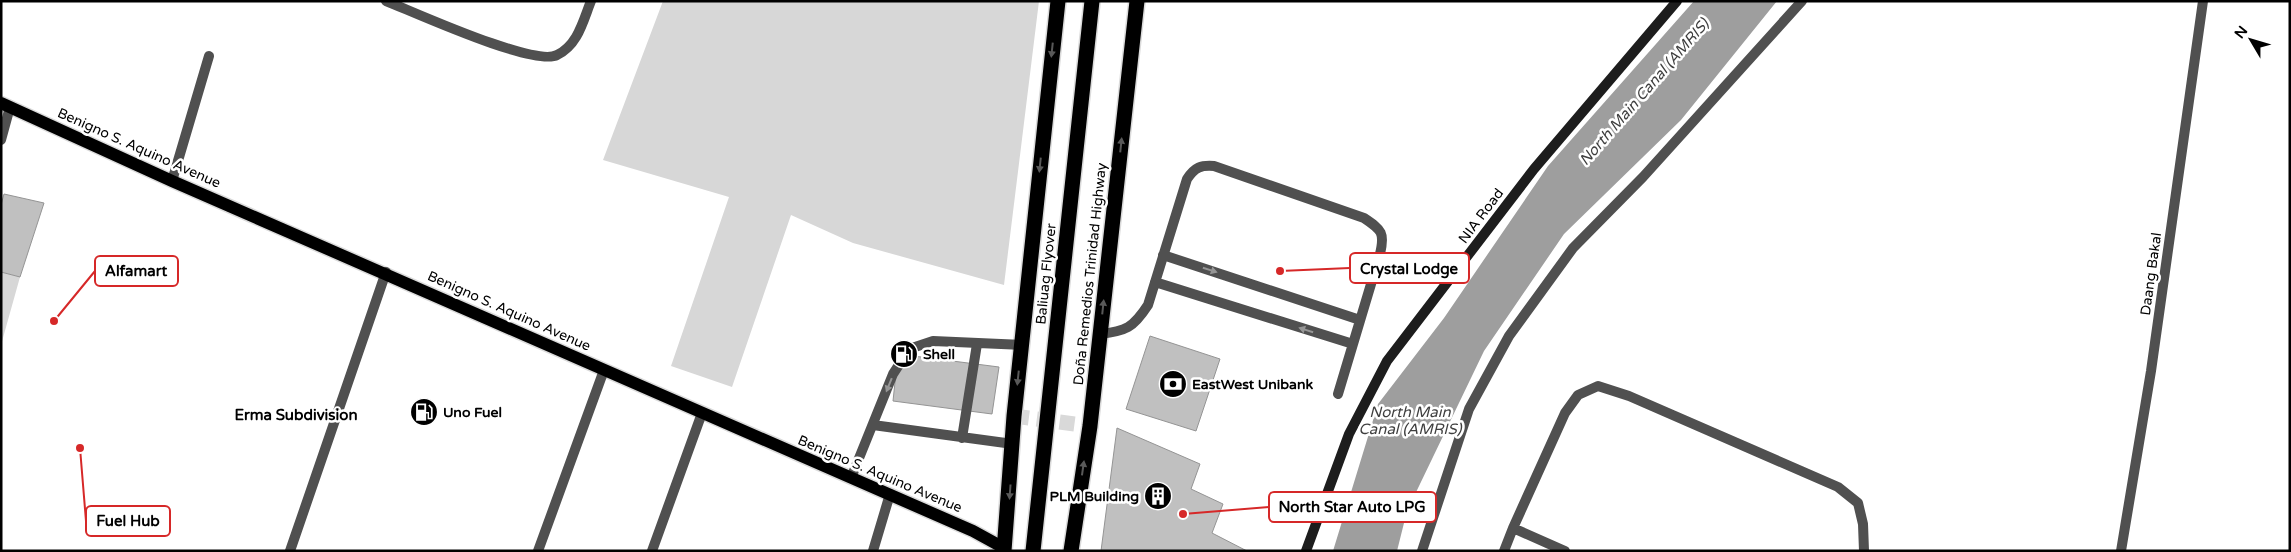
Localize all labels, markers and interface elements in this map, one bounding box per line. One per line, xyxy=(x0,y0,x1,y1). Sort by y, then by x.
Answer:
water label: North Main Canal (AMRIS) xyxy=(1575,14,1713,169)
north arrow xyxy=(2226,15,2276,65)
text: N xyxy=(2231,23,2251,42)
one-way arrow xyxy=(1048,42,1056,58)
street label: Benigno S. Aquino Avenue xyxy=(55,104,223,192)
one-way arrow xyxy=(1117,137,1125,153)
one-way arrow xyxy=(1036,157,1044,173)
street label: Doña Remedios Trinidad Highway xyxy=(1070,161,1110,386)
street label: NIA Road xyxy=(1455,185,1507,247)
street label: Baliuag Flyover xyxy=(1032,222,1060,325)
street label: Daang Bakal xyxy=(2137,231,2165,317)
callout: Crystal Lodge xyxy=(1350,253,1469,283)
callout: Alfamart xyxy=(95,256,178,286)
text: Crystal Lodge xyxy=(1360,260,1459,279)
text: Alfamart xyxy=(105,262,167,280)
street label: Benigno S. Aquino Avenue xyxy=(425,267,593,355)
one-way arrow xyxy=(1202,267,1217,275)
one-way arrow xyxy=(1099,298,1107,314)
one-way arrow xyxy=(1299,326,1314,334)
fuel station icon: Shell xyxy=(889,339,919,369)
place label: Shell xyxy=(923,346,955,363)
bank icon: EastWest Unibank xyxy=(1158,369,1188,399)
one-way arrow xyxy=(1014,371,1022,387)
place label: EastWest Unibank xyxy=(1192,376,1313,393)
one-way arrow xyxy=(884,378,892,392)
fuel station icon: Uno Fuel xyxy=(409,397,439,427)
water label: North Main Canal (AMRIS) xyxy=(1358,403,1463,438)
place label: Uno Fuel xyxy=(443,404,502,421)
district label: Erma Subdivision xyxy=(234,406,358,424)
street label: Benigno S. Aquino Avenue xyxy=(795,432,965,516)
one-way arrow xyxy=(1080,460,1088,476)
building icon: PLM Building xyxy=(1143,481,1173,511)
one-way arrow xyxy=(1005,485,1013,501)
place label: PLM Building xyxy=(1050,488,1139,505)
callout: North Star Auto LPG xyxy=(1269,492,1436,522)
text: North Star Auto LPG xyxy=(1278,498,1426,516)
callout: Fuel Hub xyxy=(86,506,170,536)
text: Fuel Hub xyxy=(96,512,160,530)

